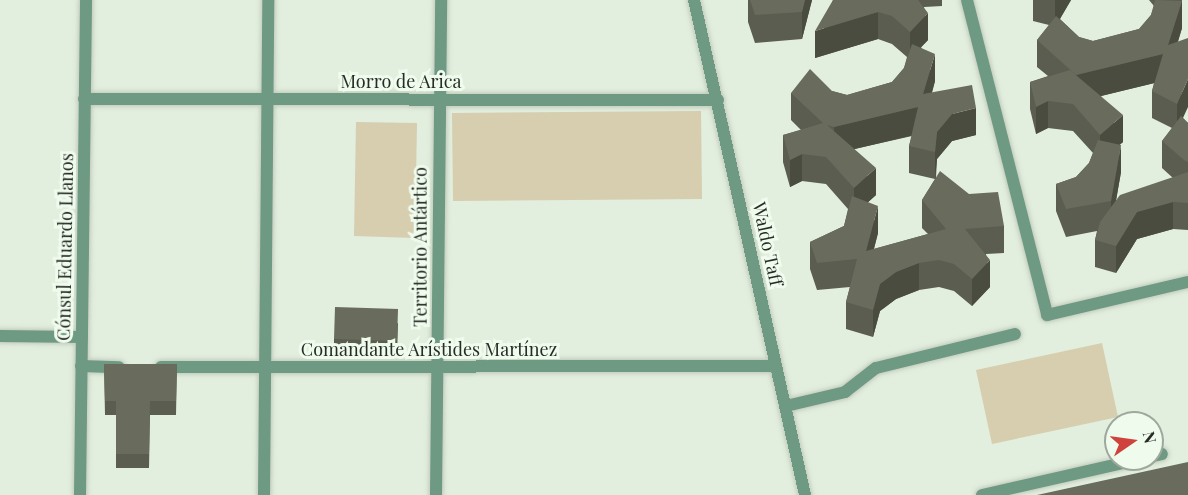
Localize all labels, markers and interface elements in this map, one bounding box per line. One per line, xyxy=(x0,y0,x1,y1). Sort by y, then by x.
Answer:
street label: Morro de Arica xyxy=(340,70,462,92)
street label: Cónsul Eduardo Llanos xyxy=(53,153,77,341)
street label: Territorio Antártico xyxy=(409,167,431,327)
street label: Waldo Taff xyxy=(749,200,787,288)
street label: Comandante Arístides Martínez xyxy=(300,338,558,360)
north arrow xyxy=(1104,411,1164,471)
text: N xyxy=(1139,429,1162,445)

